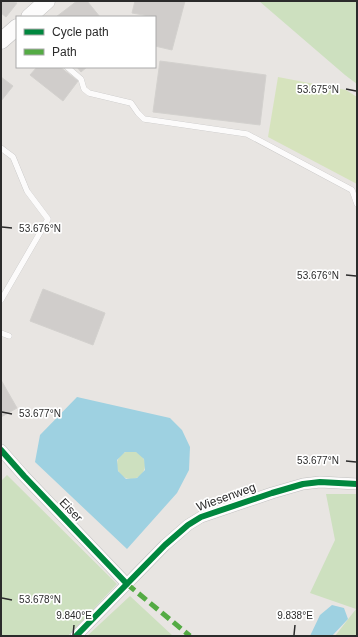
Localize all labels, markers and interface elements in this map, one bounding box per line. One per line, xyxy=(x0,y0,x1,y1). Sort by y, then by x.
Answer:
legend xyxy=(16,16,156,68)
text: Cycle path xyxy=(52,25,109,39)
text: Path xyxy=(52,45,77,59)
text: 53.675°N xyxy=(297,84,339,95)
text: 53.676°N xyxy=(19,223,61,234)
text: 53.676°N xyxy=(297,270,339,281)
text: 53.677°N xyxy=(19,408,61,419)
text: 53.677°N xyxy=(297,455,339,466)
street label: Wiesenweg xyxy=(194,480,258,514)
street label: Eiser xyxy=(56,495,86,525)
text: 53.678°N xyxy=(19,594,61,605)
text: 9.840°E xyxy=(56,610,92,621)
text: 9.838°E xyxy=(277,610,313,621)

